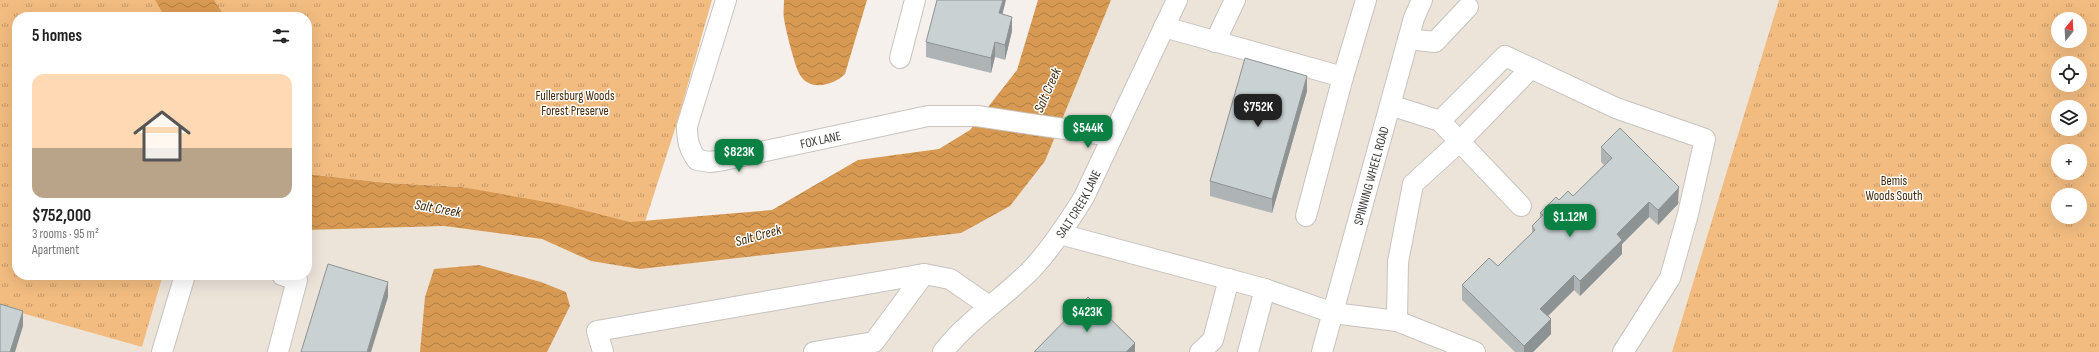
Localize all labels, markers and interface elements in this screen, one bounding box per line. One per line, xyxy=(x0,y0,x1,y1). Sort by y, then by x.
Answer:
north arrow xyxy=(2051,12,2087,48)
map controls xyxy=(2051,12,2087,224)
icon: filters xyxy=(270,25,292,47)
text: 5 homes xyxy=(32,26,82,46)
button: locate xyxy=(2051,56,2087,92)
water label: Salt Creek xyxy=(1030,65,1065,115)
park label: Fullersburg Woods Forest Preserve xyxy=(535,88,615,119)
pin: $752K xyxy=(1230,94,1286,128)
text: $752K xyxy=(1243,99,1273,115)
icon: home xyxy=(126,100,198,172)
button: layers xyxy=(2051,100,2087,136)
pin: $544K xyxy=(1060,115,1116,149)
text: $544K xyxy=(1073,120,1103,136)
street label: SPINNING WHEEL ROAD xyxy=(1350,125,1393,227)
street label: FOX LANE xyxy=(799,128,843,152)
pin: $823K xyxy=(711,139,767,173)
text: $823K xyxy=(724,144,754,160)
button: + xyxy=(2051,144,2087,180)
street label: SALT CREEK LANE xyxy=(1053,168,1105,241)
park label: Bemis Woods South xyxy=(1865,173,1923,204)
button: − xyxy=(2051,188,2087,224)
water label: Salt Creek xyxy=(413,196,463,221)
pin: $1.12M xyxy=(1537,204,1603,238)
text: $752,000 xyxy=(32,206,91,226)
text: $1.12M xyxy=(1553,209,1587,225)
water label: Salt Creek xyxy=(733,221,784,250)
text: 3 rooms · 95 m² xyxy=(32,226,99,242)
text: Apartment xyxy=(32,242,79,258)
pin: $423K xyxy=(1059,299,1115,333)
text: $423K xyxy=(1072,304,1102,320)

